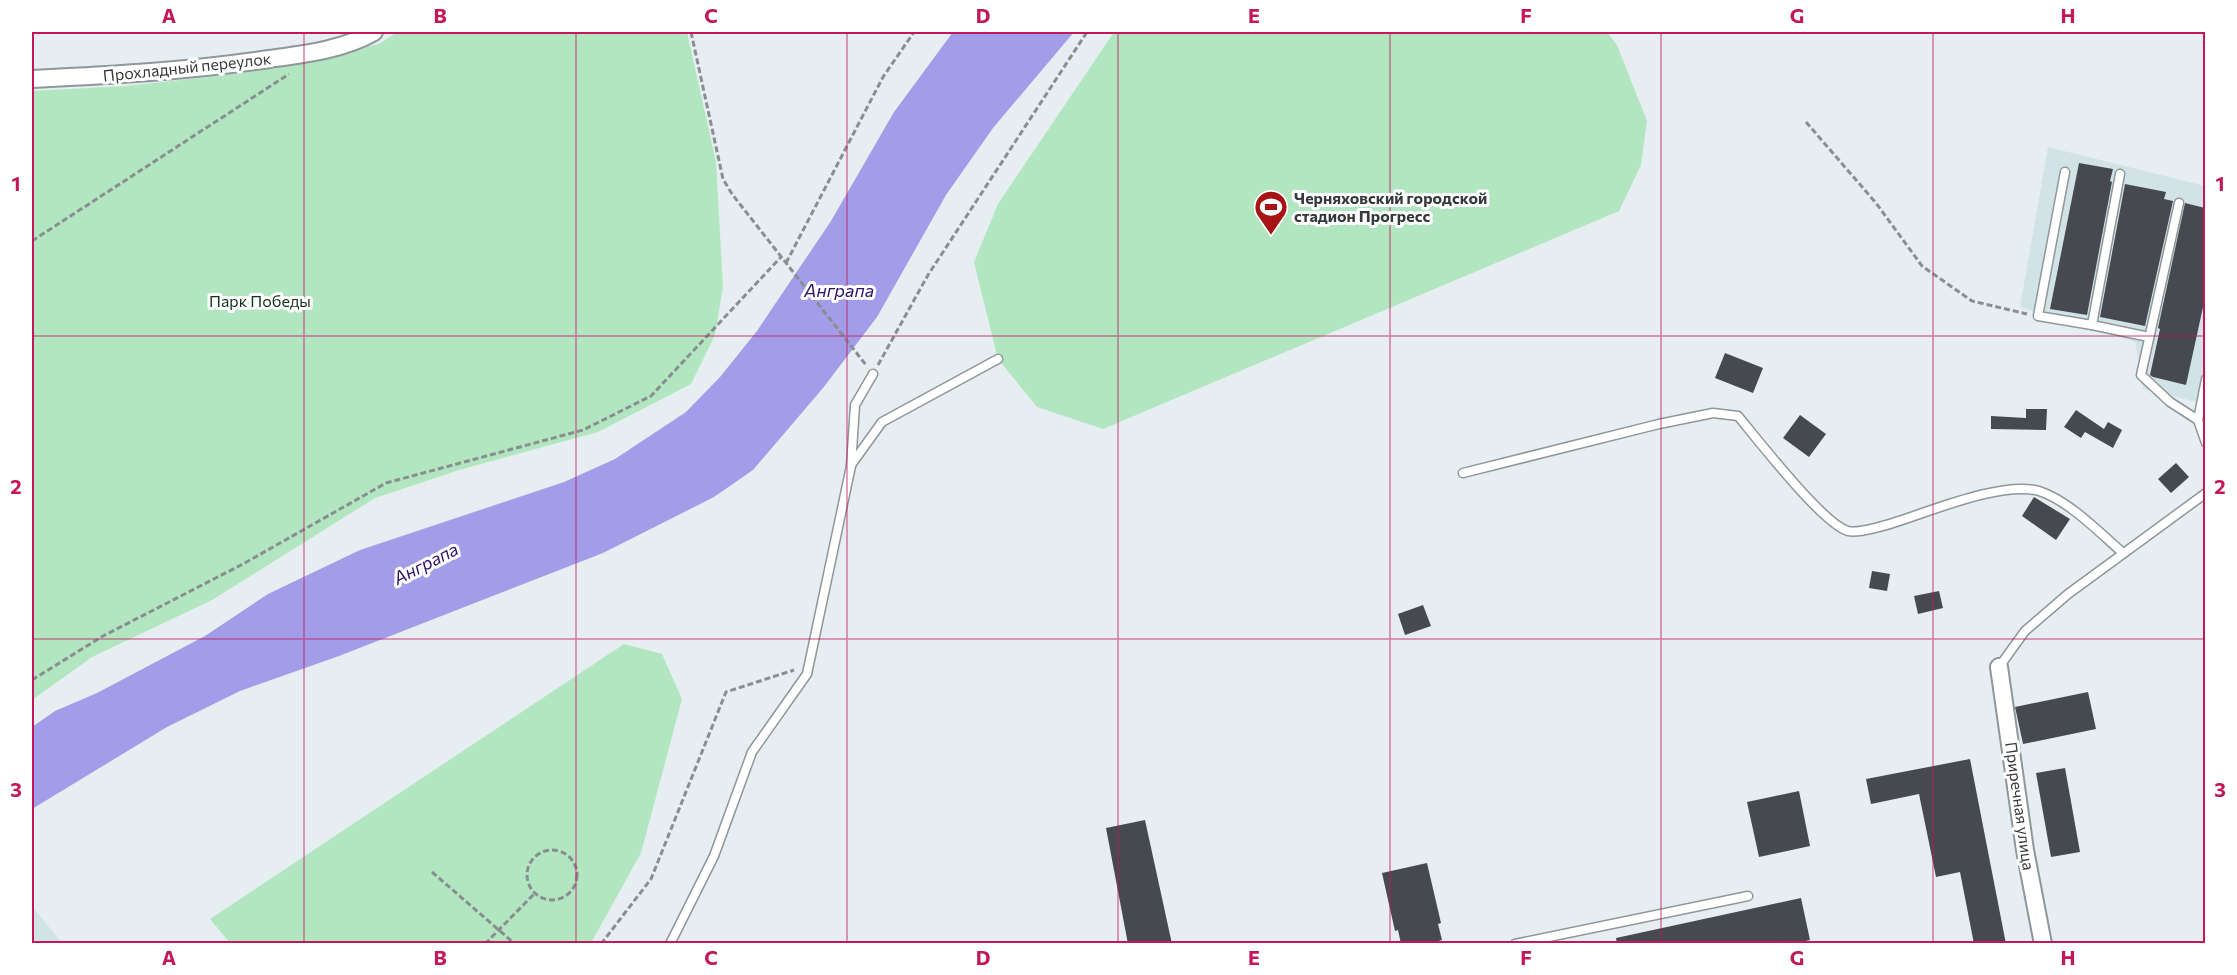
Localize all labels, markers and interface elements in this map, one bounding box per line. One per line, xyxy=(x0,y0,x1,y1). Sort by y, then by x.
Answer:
text: A xyxy=(162,3,176,27)
text: B xyxy=(433,3,447,27)
text: C xyxy=(704,3,718,27)
text: D xyxy=(976,3,990,27)
text: E xyxy=(1248,3,1260,27)
text: F xyxy=(1520,3,1532,27)
text: G xyxy=(1790,3,1804,27)
text: H xyxy=(2061,3,2076,27)
street label: Прохладный переулок xyxy=(102,48,272,85)
text: 1 xyxy=(11,171,21,195)
text: 1 xyxy=(2215,171,2225,195)
place label: Черняховский городской стадион Прогресс xyxy=(1294,188,1487,225)
sports icon: Черняховский городской стадион Прогресс xyxy=(1253,189,1289,236)
water label: Анграпа xyxy=(803,279,874,301)
park label: Парк Победы xyxy=(209,291,311,310)
text: 2 xyxy=(10,474,22,498)
text: 2 xyxy=(2214,474,2226,498)
water label: Анграпа xyxy=(388,537,462,589)
street label: Приречная улица xyxy=(2002,741,2039,871)
text: 3 xyxy=(10,777,22,801)
text: 3 xyxy=(2214,777,2226,801)
text: A xyxy=(162,945,176,969)
text: B xyxy=(433,945,447,969)
text: C xyxy=(704,945,718,969)
text: D xyxy=(976,945,990,969)
text: E xyxy=(1248,945,1260,969)
text: F xyxy=(1520,945,1532,969)
text: G xyxy=(1790,945,1804,969)
text: H xyxy=(2061,945,2076,969)

